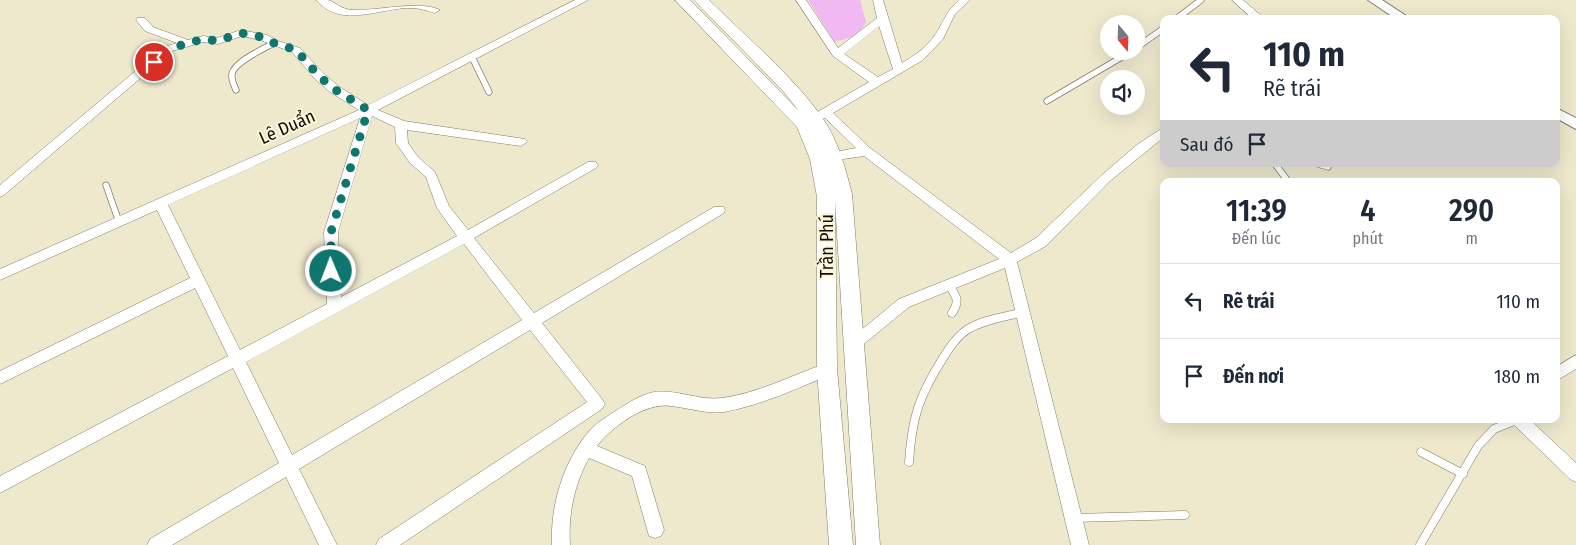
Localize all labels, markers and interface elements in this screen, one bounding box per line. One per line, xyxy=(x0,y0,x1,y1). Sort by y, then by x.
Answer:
north arrow xyxy=(1100,15,1145,60)
map controls xyxy=(1100,15,1145,115)
text: 110 m xyxy=(1263,33,1345,75)
icon: left xyxy=(1180,35,1245,100)
pin xyxy=(133,41,175,83)
icon: arrive xyxy=(140,48,168,76)
button: sound xyxy=(1100,70,1145,115)
text: Rẽ trái xyxy=(1263,75,1321,102)
street label: Lê Duẩn xyxy=(255,104,318,149)
icon: arrive xyxy=(1243,130,1271,158)
text: Sau đó xyxy=(1180,133,1233,156)
text: 11:39 xyxy=(1226,193,1287,229)
text: 4 xyxy=(1360,193,1375,229)
text: 290 xyxy=(1449,193,1494,229)
street label: Trần Phú xyxy=(816,214,838,278)
text: Đến lúc xyxy=(1232,229,1281,248)
text: phút xyxy=(1353,229,1383,248)
text: m xyxy=(1465,229,1478,248)
position arrow xyxy=(304,244,356,296)
icon: left xyxy=(1180,287,1208,315)
text: Rẽ trái xyxy=(1223,290,1274,313)
text: 110 m xyxy=(1496,290,1540,313)
icon: arrive xyxy=(1180,362,1208,390)
text: Đến nơi xyxy=(1223,365,1284,388)
text: 180 m xyxy=(1494,365,1540,388)

